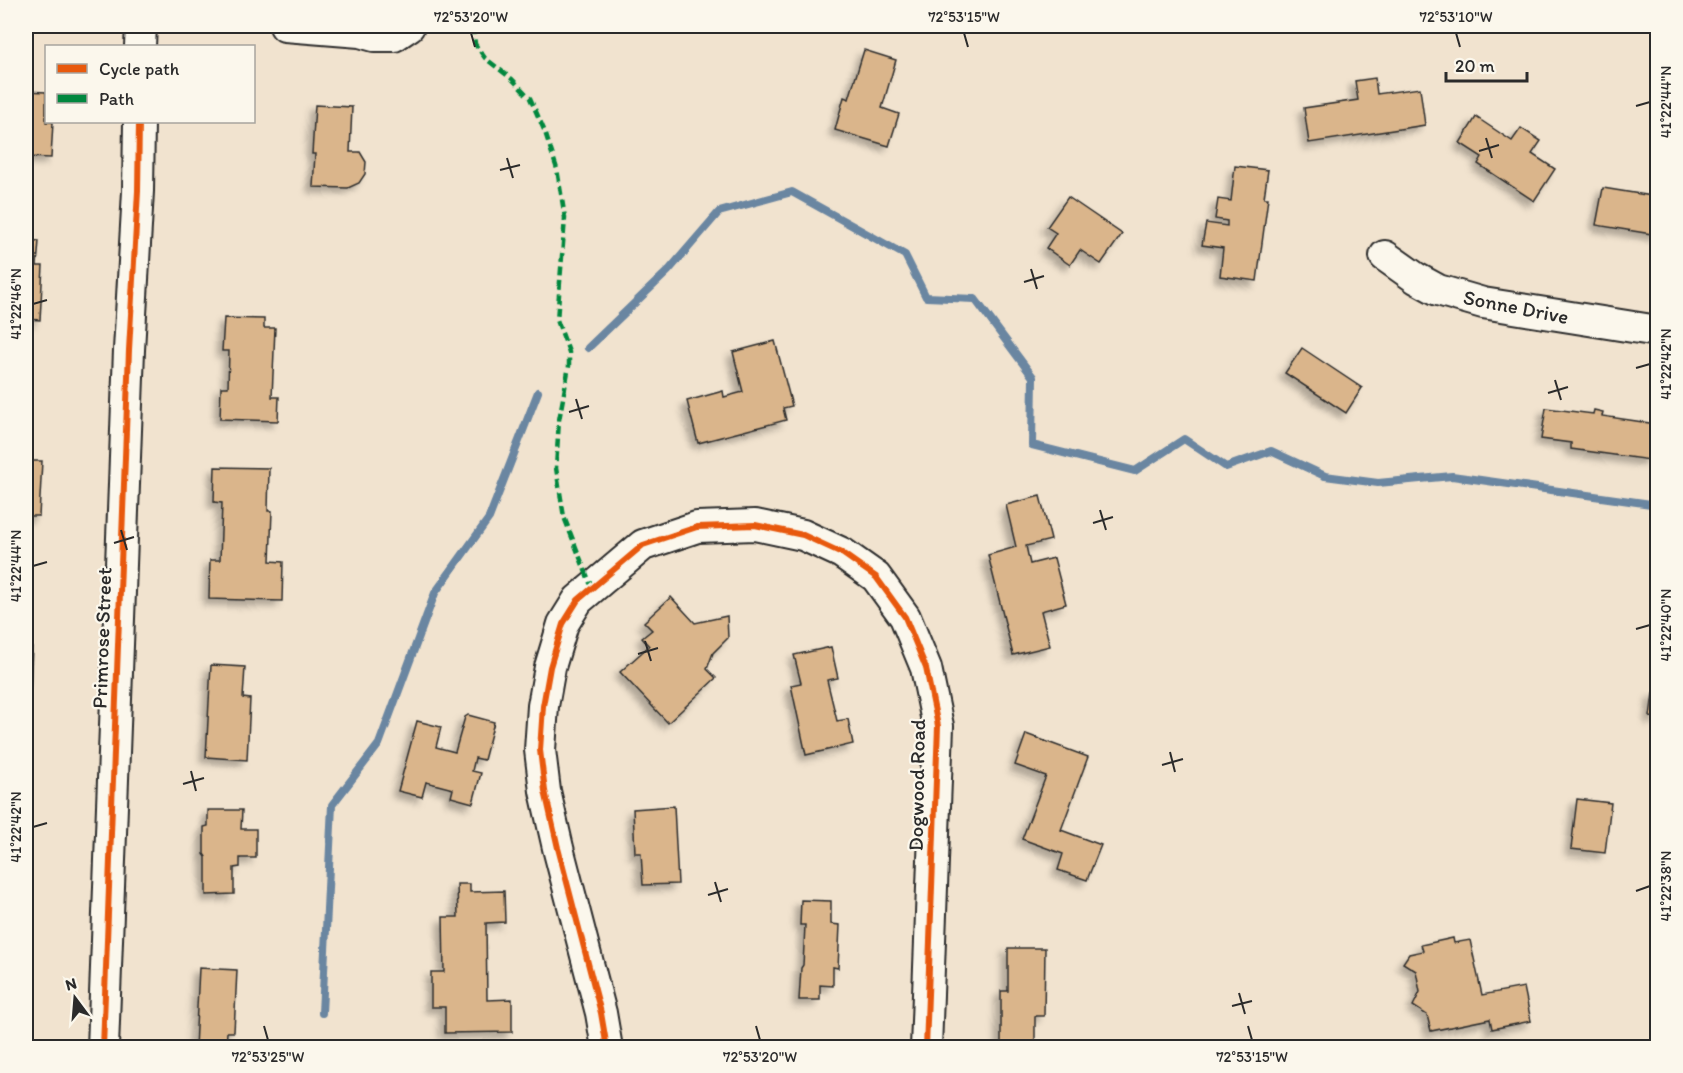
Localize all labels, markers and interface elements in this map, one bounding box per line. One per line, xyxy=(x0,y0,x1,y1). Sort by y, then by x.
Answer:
text: 72°53'20"W xyxy=(434,8,508,26)
text: 72°53'15"W xyxy=(928,8,1000,26)
text: 72°53'10"W xyxy=(1419,8,1493,26)
legend xyxy=(45,45,255,123)
scale bar xyxy=(1446,45,1527,83)
text: 20 m xyxy=(1455,55,1495,77)
text: Cycle path xyxy=(99,58,180,80)
text: 41°22'44"N xyxy=(1657,66,1675,138)
text: Path xyxy=(99,88,134,110)
text: 41°22'46"N xyxy=(7,268,25,340)
street label: Sonne Drive xyxy=(1461,284,1571,329)
text: 41°22'42"N xyxy=(1657,328,1675,400)
text: 41°22'44"N xyxy=(7,530,25,602)
street label: Primrose Street xyxy=(87,567,116,709)
text: 41°22'40"N xyxy=(1657,589,1675,661)
street label: Dogwood Road xyxy=(903,718,930,851)
text: 41°22'42"N xyxy=(7,791,25,863)
text: 41°22'38"N xyxy=(1657,851,1675,921)
north arrow xyxy=(45,968,105,1028)
text: N xyxy=(63,973,79,995)
text: 72°53'25"W xyxy=(232,1048,304,1066)
text: 72°53'20"W xyxy=(723,1048,797,1066)
text: 72°53'15"W xyxy=(1216,1048,1288,1066)

